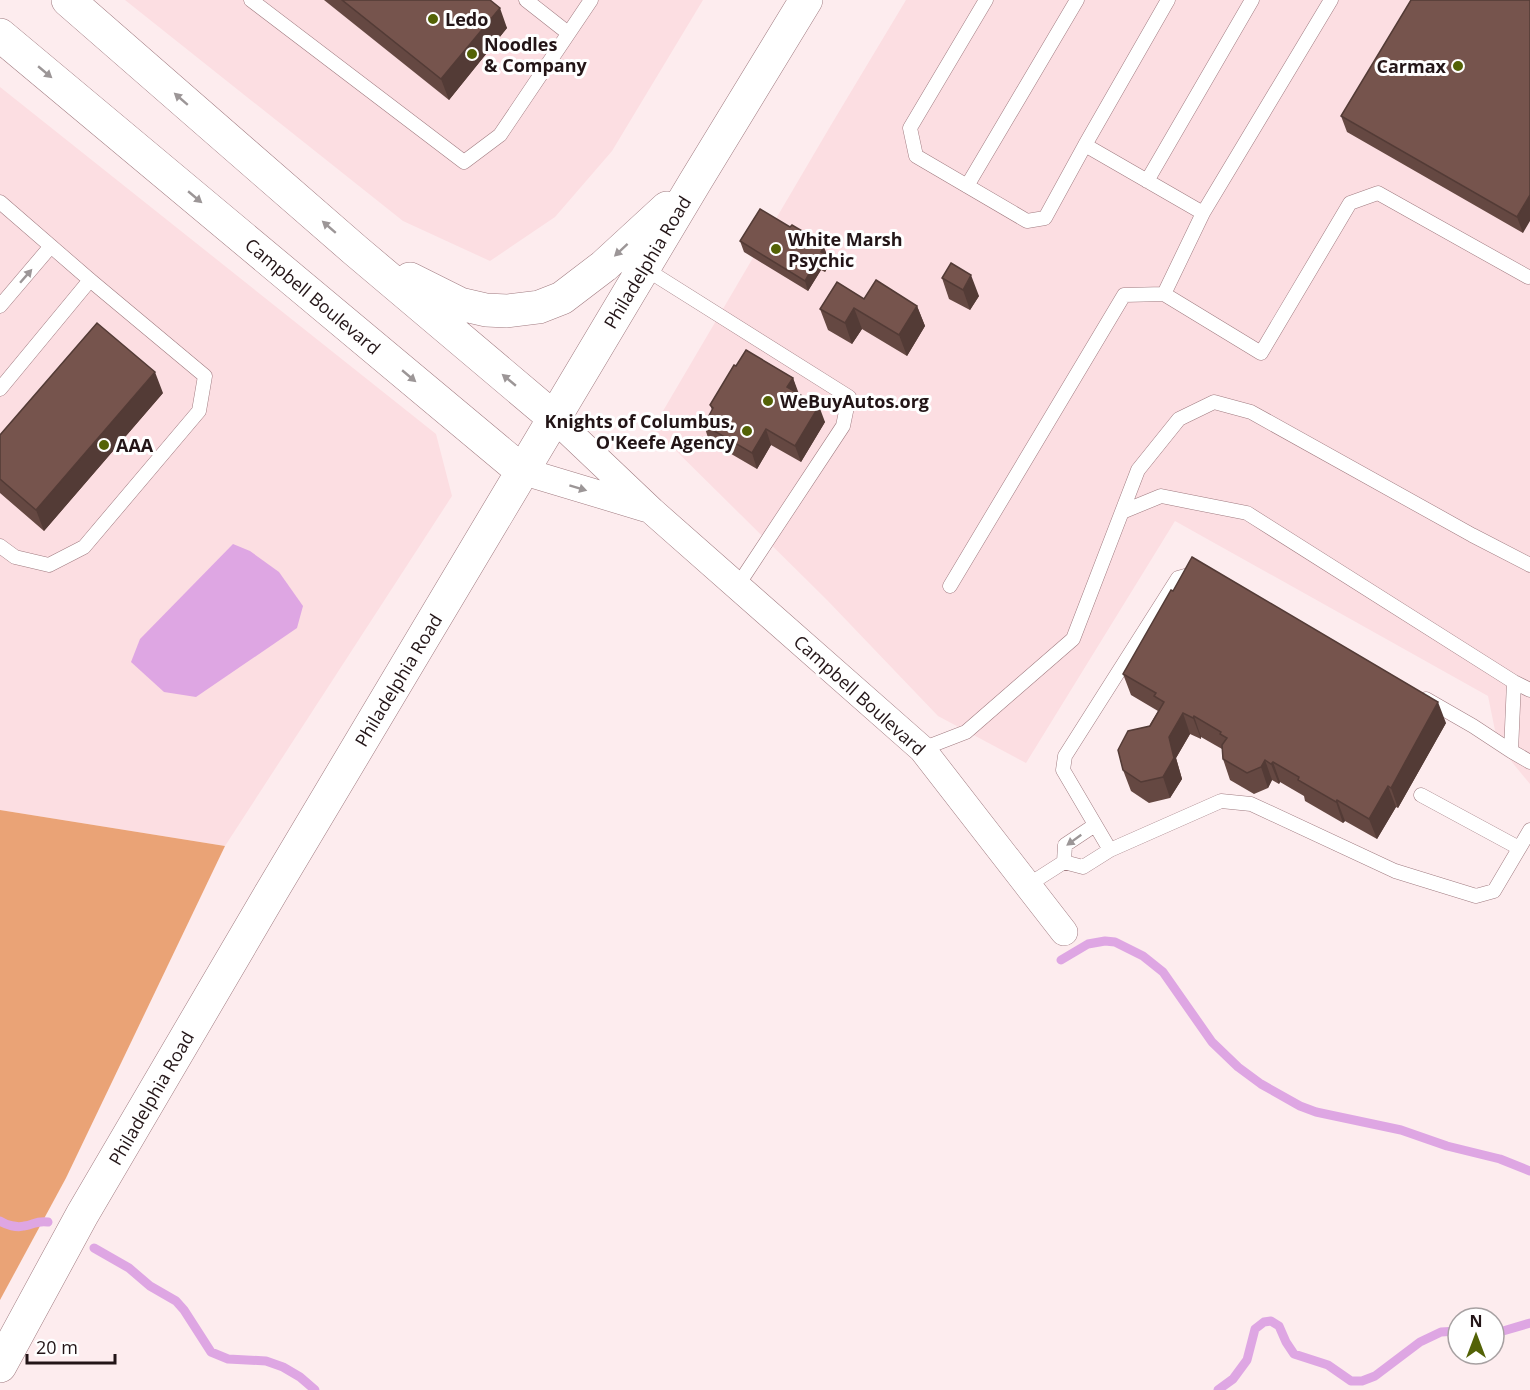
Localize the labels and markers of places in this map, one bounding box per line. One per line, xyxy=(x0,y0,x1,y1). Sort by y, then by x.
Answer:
place label: Ledo xyxy=(445,7,488,31)
marker: Ledo xyxy=(426,12,440,26)
place label: Noodles & Company xyxy=(484,32,588,77)
marker: Noodles & Company xyxy=(465,47,479,61)
place label: Carmax xyxy=(1377,54,1447,78)
marker: Carmax xyxy=(1451,59,1465,73)
place label: White Marsh Psychic xyxy=(788,227,903,272)
marker: White Marsh Psychic xyxy=(769,242,783,256)
place label: WeBuyAutos.org xyxy=(780,389,929,413)
marker: WeBuyAutos.org xyxy=(761,394,775,408)
place label: Knights of Columbus, O'Keefe Agency xyxy=(545,409,736,454)
marker: Knights of Columbus, O'Keefe Agency xyxy=(740,424,754,438)
place label: AAA xyxy=(116,433,154,457)
marker: AAA xyxy=(97,438,111,452)

